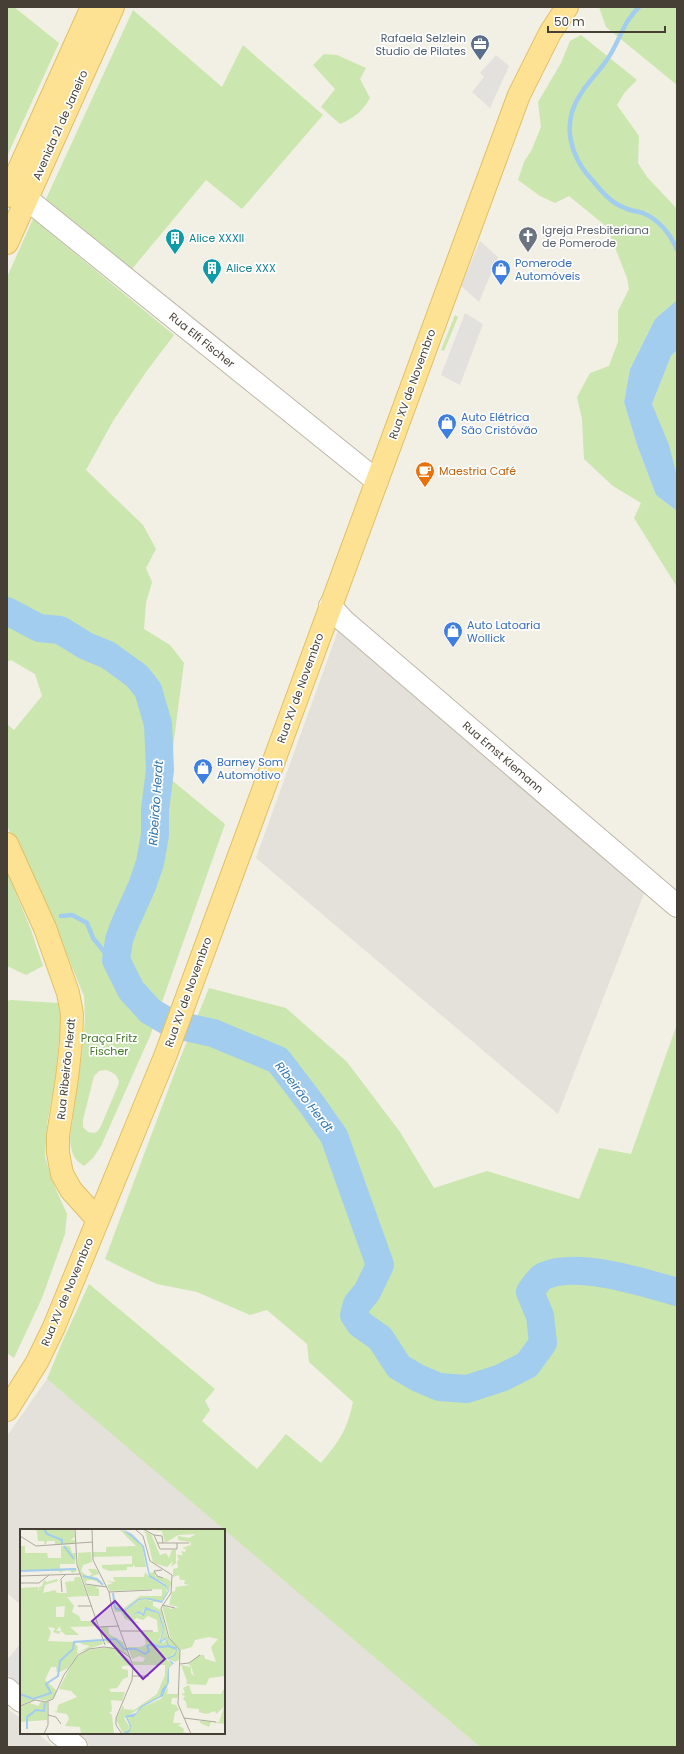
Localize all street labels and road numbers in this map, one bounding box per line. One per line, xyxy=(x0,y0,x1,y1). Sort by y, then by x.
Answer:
street label: Avenida 21 de Janeiro xyxy=(29,67,91,183)
street label: Rua Elfi Fischer xyxy=(166,309,238,371)
street label: Rua XV de Novembro xyxy=(385,327,439,441)
street label: Rua XV de Novembro xyxy=(273,631,327,745)
street label: Rua Ernst Klemann xyxy=(459,717,547,797)
street label: Rua XV de Novembro xyxy=(161,935,215,1049)
street label: Rua Ribeirão Herdt xyxy=(53,1017,79,1121)
street label: Rua XV de Novembro xyxy=(37,1235,97,1349)

